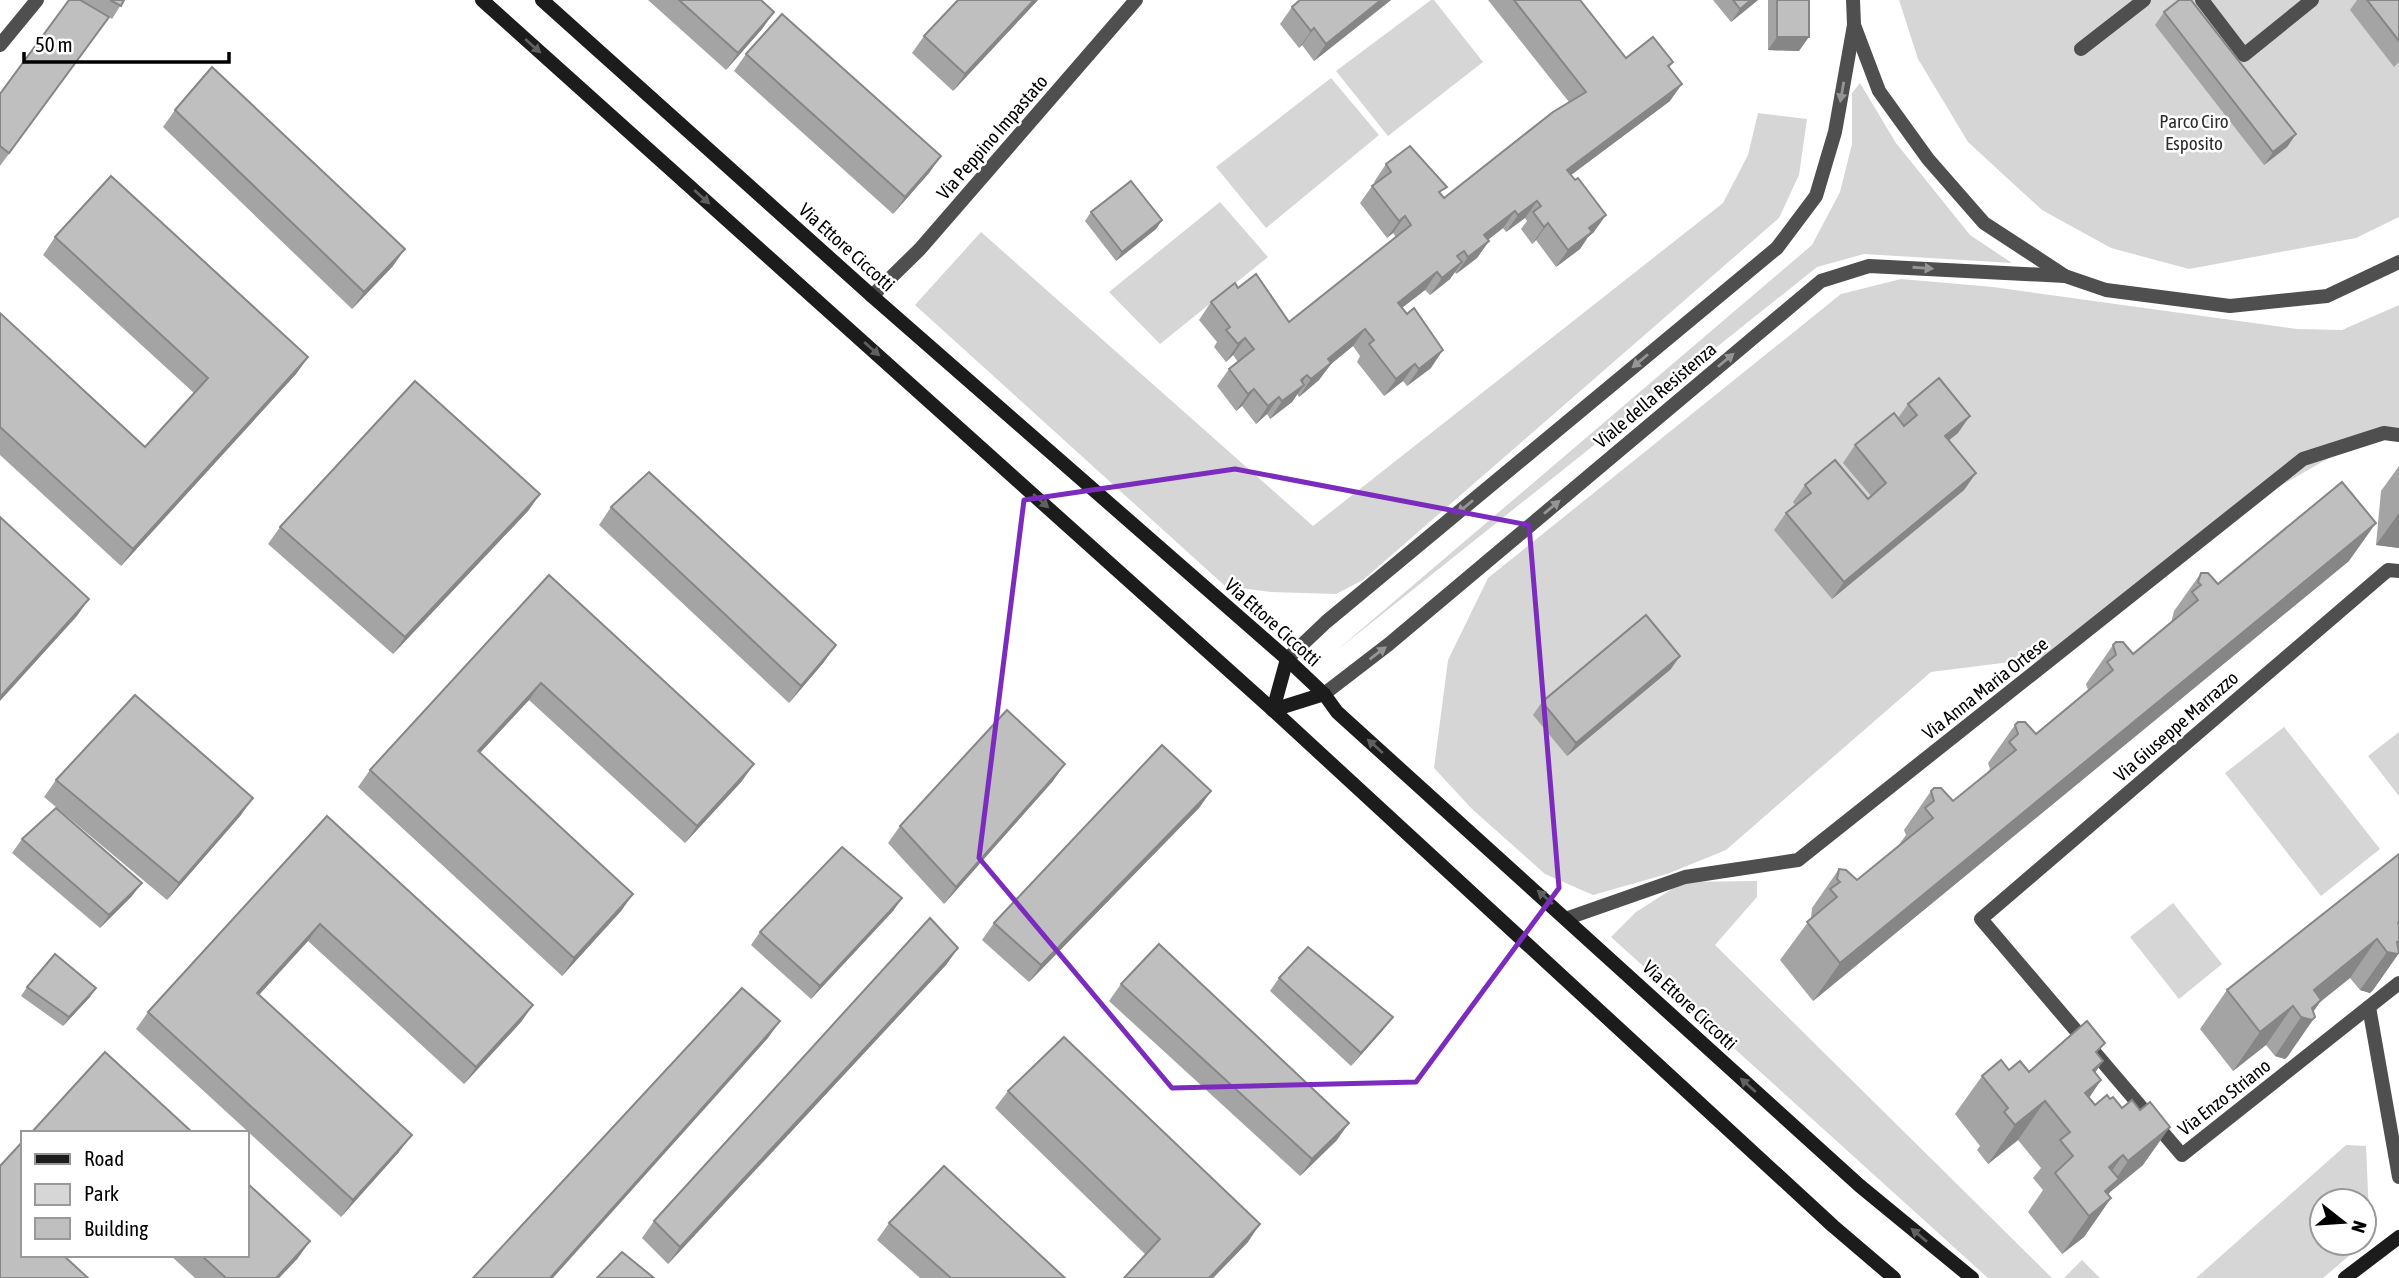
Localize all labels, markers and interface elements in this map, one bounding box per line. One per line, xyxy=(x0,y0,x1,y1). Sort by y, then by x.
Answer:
scale bar xyxy=(24,21,229,65)
text: 50 m xyxy=(35,32,73,56)
one-way arrow xyxy=(524,37,541,53)
street label: Via Peppino Impastato xyxy=(932,70,1052,204)
one-way arrow xyxy=(1837,81,1848,103)
park label: Parco Ciro Esposito xyxy=(2159,110,2229,154)
one-way arrow xyxy=(694,189,711,205)
street label: Via Ettore Ciccotti xyxy=(795,198,899,296)
one-way arrow xyxy=(1912,263,1934,274)
street label: Viale della Resistenza xyxy=(1590,338,1720,452)
one-way arrow xyxy=(863,341,880,357)
one-way arrow xyxy=(1718,353,1735,368)
one-way arrow xyxy=(1631,354,1649,369)
one-way arrow xyxy=(1032,493,1050,509)
one-way arrow xyxy=(1456,499,1473,514)
one-way arrow xyxy=(1544,500,1561,515)
street label: Via Ettore Ciccotti xyxy=(1221,573,1325,671)
street label: Via Anna Maria Ortese xyxy=(1918,632,2052,744)
one-way arrow xyxy=(1369,646,1387,660)
street label: Via Giuseppe Marrazzo xyxy=(2110,666,2242,786)
one-way arrow xyxy=(1366,738,1384,754)
one-way arrow xyxy=(1537,890,1554,906)
street label: Via Ettore Ciccotti xyxy=(1638,956,1742,1054)
street label: Via Enzo Striano xyxy=(2173,1054,2275,1140)
one-way arrow xyxy=(1740,1077,1757,1093)
legend xyxy=(21,1131,248,1257)
text: Road xyxy=(84,1146,124,1170)
text: Park xyxy=(84,1181,119,1205)
north arrow xyxy=(2308,1187,2378,1257)
text: Building xyxy=(84,1216,148,1240)
text: N xyxy=(2347,1218,2371,1236)
one-way arrow xyxy=(1911,1227,1929,1242)

